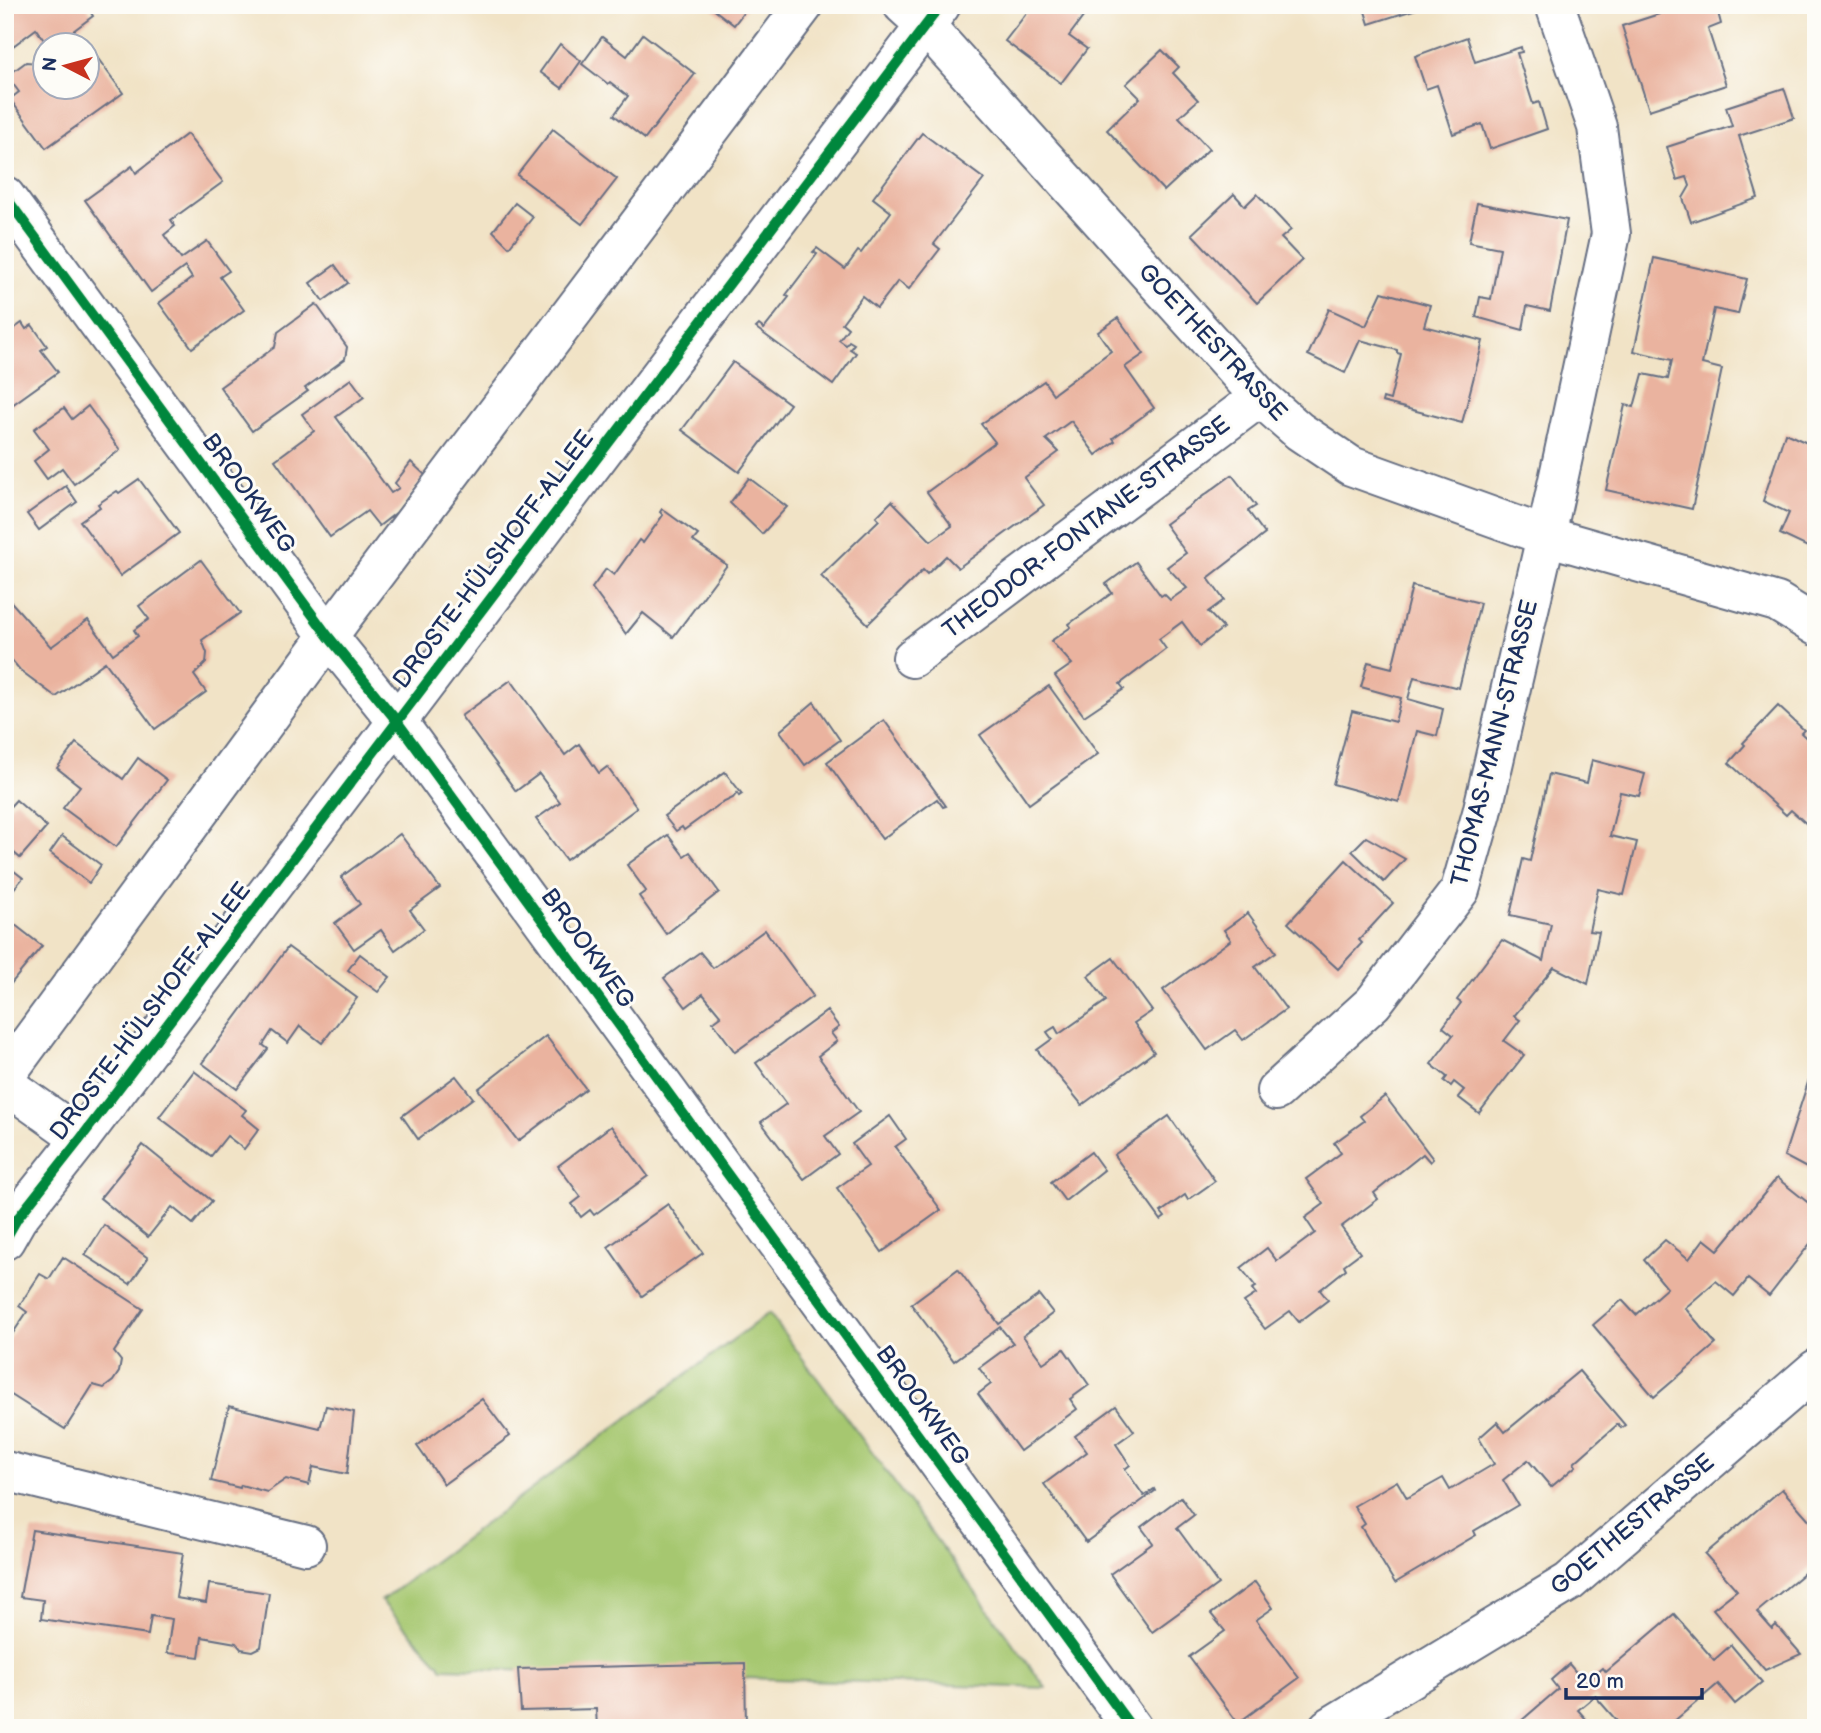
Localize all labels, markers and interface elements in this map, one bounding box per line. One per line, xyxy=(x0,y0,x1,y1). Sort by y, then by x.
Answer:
north arrow xyxy=(32,32,102,102)
text: N xyxy=(38,56,63,73)
street label: GOETHESTRASSE xyxy=(1132,257,1293,427)
street label: THEODOR-FONTANE-STRASSE xyxy=(937,410,1236,645)
street label: DROSTE-HÜLSHOFF-ALLEE xyxy=(387,425,600,694)
street label: BROOKWEG xyxy=(196,428,302,559)
street label: THOMAS-MANN-STRASSE xyxy=(1445,597,1544,889)
street label: DROSTE-HÜLSHOFF-ALLEE xyxy=(44,877,257,1146)
street label: BROOKWEG xyxy=(535,883,641,1014)
street label: BROOKWEG xyxy=(870,1340,976,1471)
street label: GOETHESTRASSE xyxy=(1544,1447,1720,1601)
scale bar xyxy=(1566,1656,1702,1700)
text: 20 m xyxy=(1576,1669,1624,1694)

